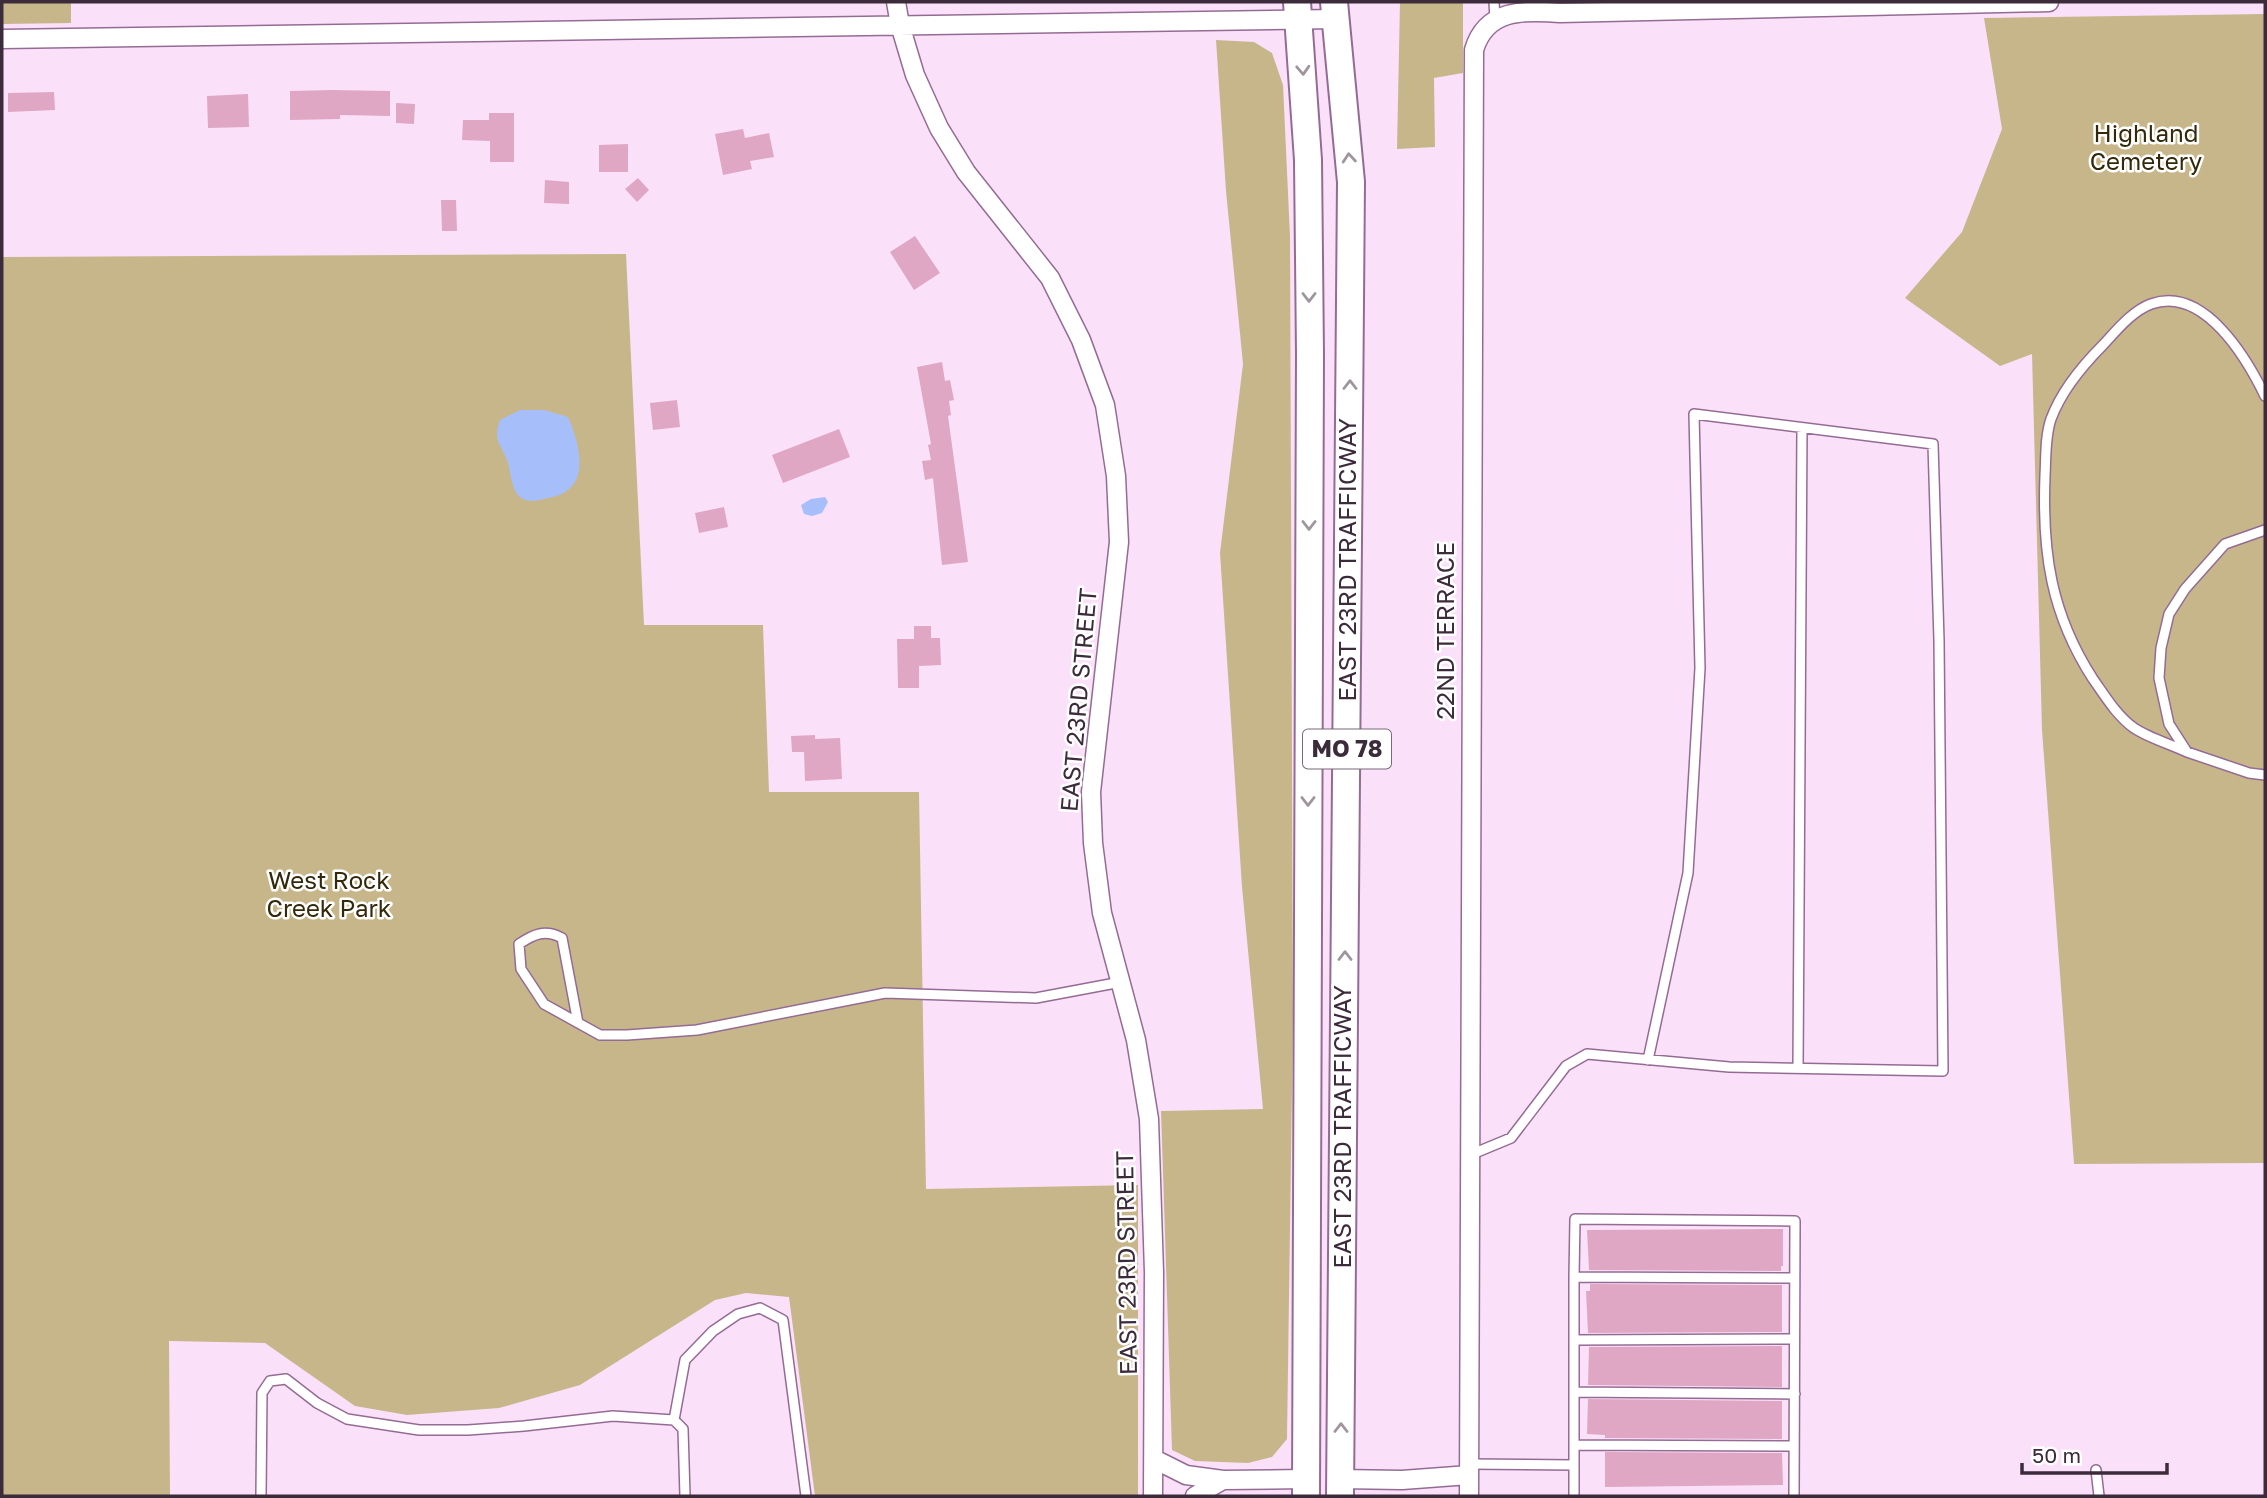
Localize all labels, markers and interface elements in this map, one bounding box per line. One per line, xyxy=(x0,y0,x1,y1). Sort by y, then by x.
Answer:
one-way arrow xyxy=(1295,64,1310,75)
park label: Highland Cemetery xyxy=(2090,118,2202,175)
one-way arrow xyxy=(1342,152,1357,163)
one-way arrow xyxy=(1301,292,1317,303)
one-way arrow xyxy=(1342,379,1358,390)
street label: EAST 23RD TRAFFICWAY xyxy=(1332,418,1361,702)
one-way arrow xyxy=(1301,520,1317,530)
street label: 22ND TERRACE xyxy=(1430,542,1459,720)
street label: EAST 23RD STREET xyxy=(1053,587,1102,813)
road number: MO 78 xyxy=(1303,730,1391,768)
one-way arrow xyxy=(1300,796,1316,807)
park label: West Rock Creek Park xyxy=(267,865,391,922)
one-way arrow xyxy=(1337,950,1353,960)
street label: EAST 23RD TRAFFICWAY xyxy=(1327,985,1356,1269)
street label: EAST 23RD STREET xyxy=(1109,1151,1142,1375)
one-way arrow xyxy=(1333,1422,1349,1433)
scale bar xyxy=(2022,1432,2167,1476)
text: 50 m xyxy=(2032,1442,2081,1468)

